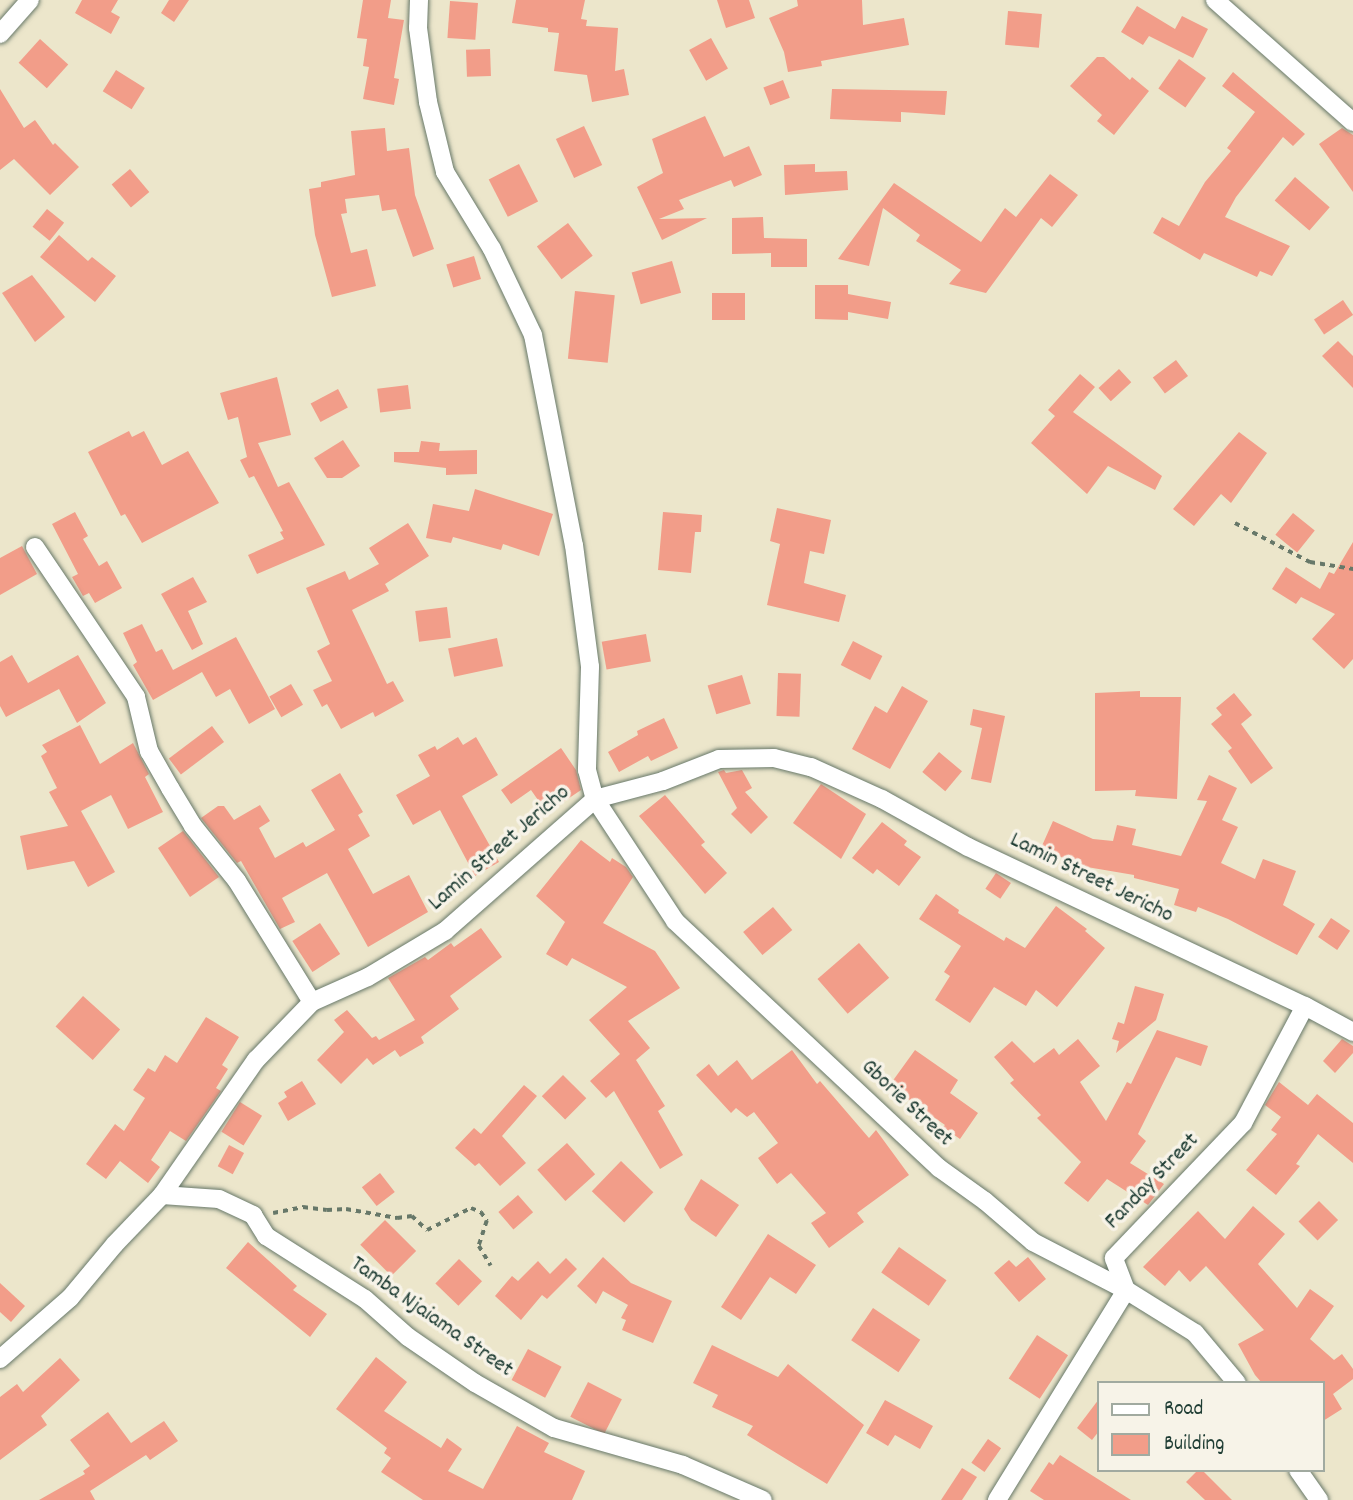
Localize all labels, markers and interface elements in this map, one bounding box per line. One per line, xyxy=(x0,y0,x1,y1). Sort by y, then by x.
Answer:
street label: Lamin Street Jericho xyxy=(424,780,576,918)
street label: Lamin Street Jericho xyxy=(1005,827,1177,931)
street label: Gborie Street xyxy=(854,1054,958,1154)
street label: Fanday Street xyxy=(1100,1128,1206,1236)
street label: Tamba Njaiama Street xyxy=(344,1251,518,1385)
legend xyxy=(1098,1381,1325,1472)
text: Road xyxy=(1164,1395,1203,1425)
text: Building xyxy=(1164,1430,1224,1460)

